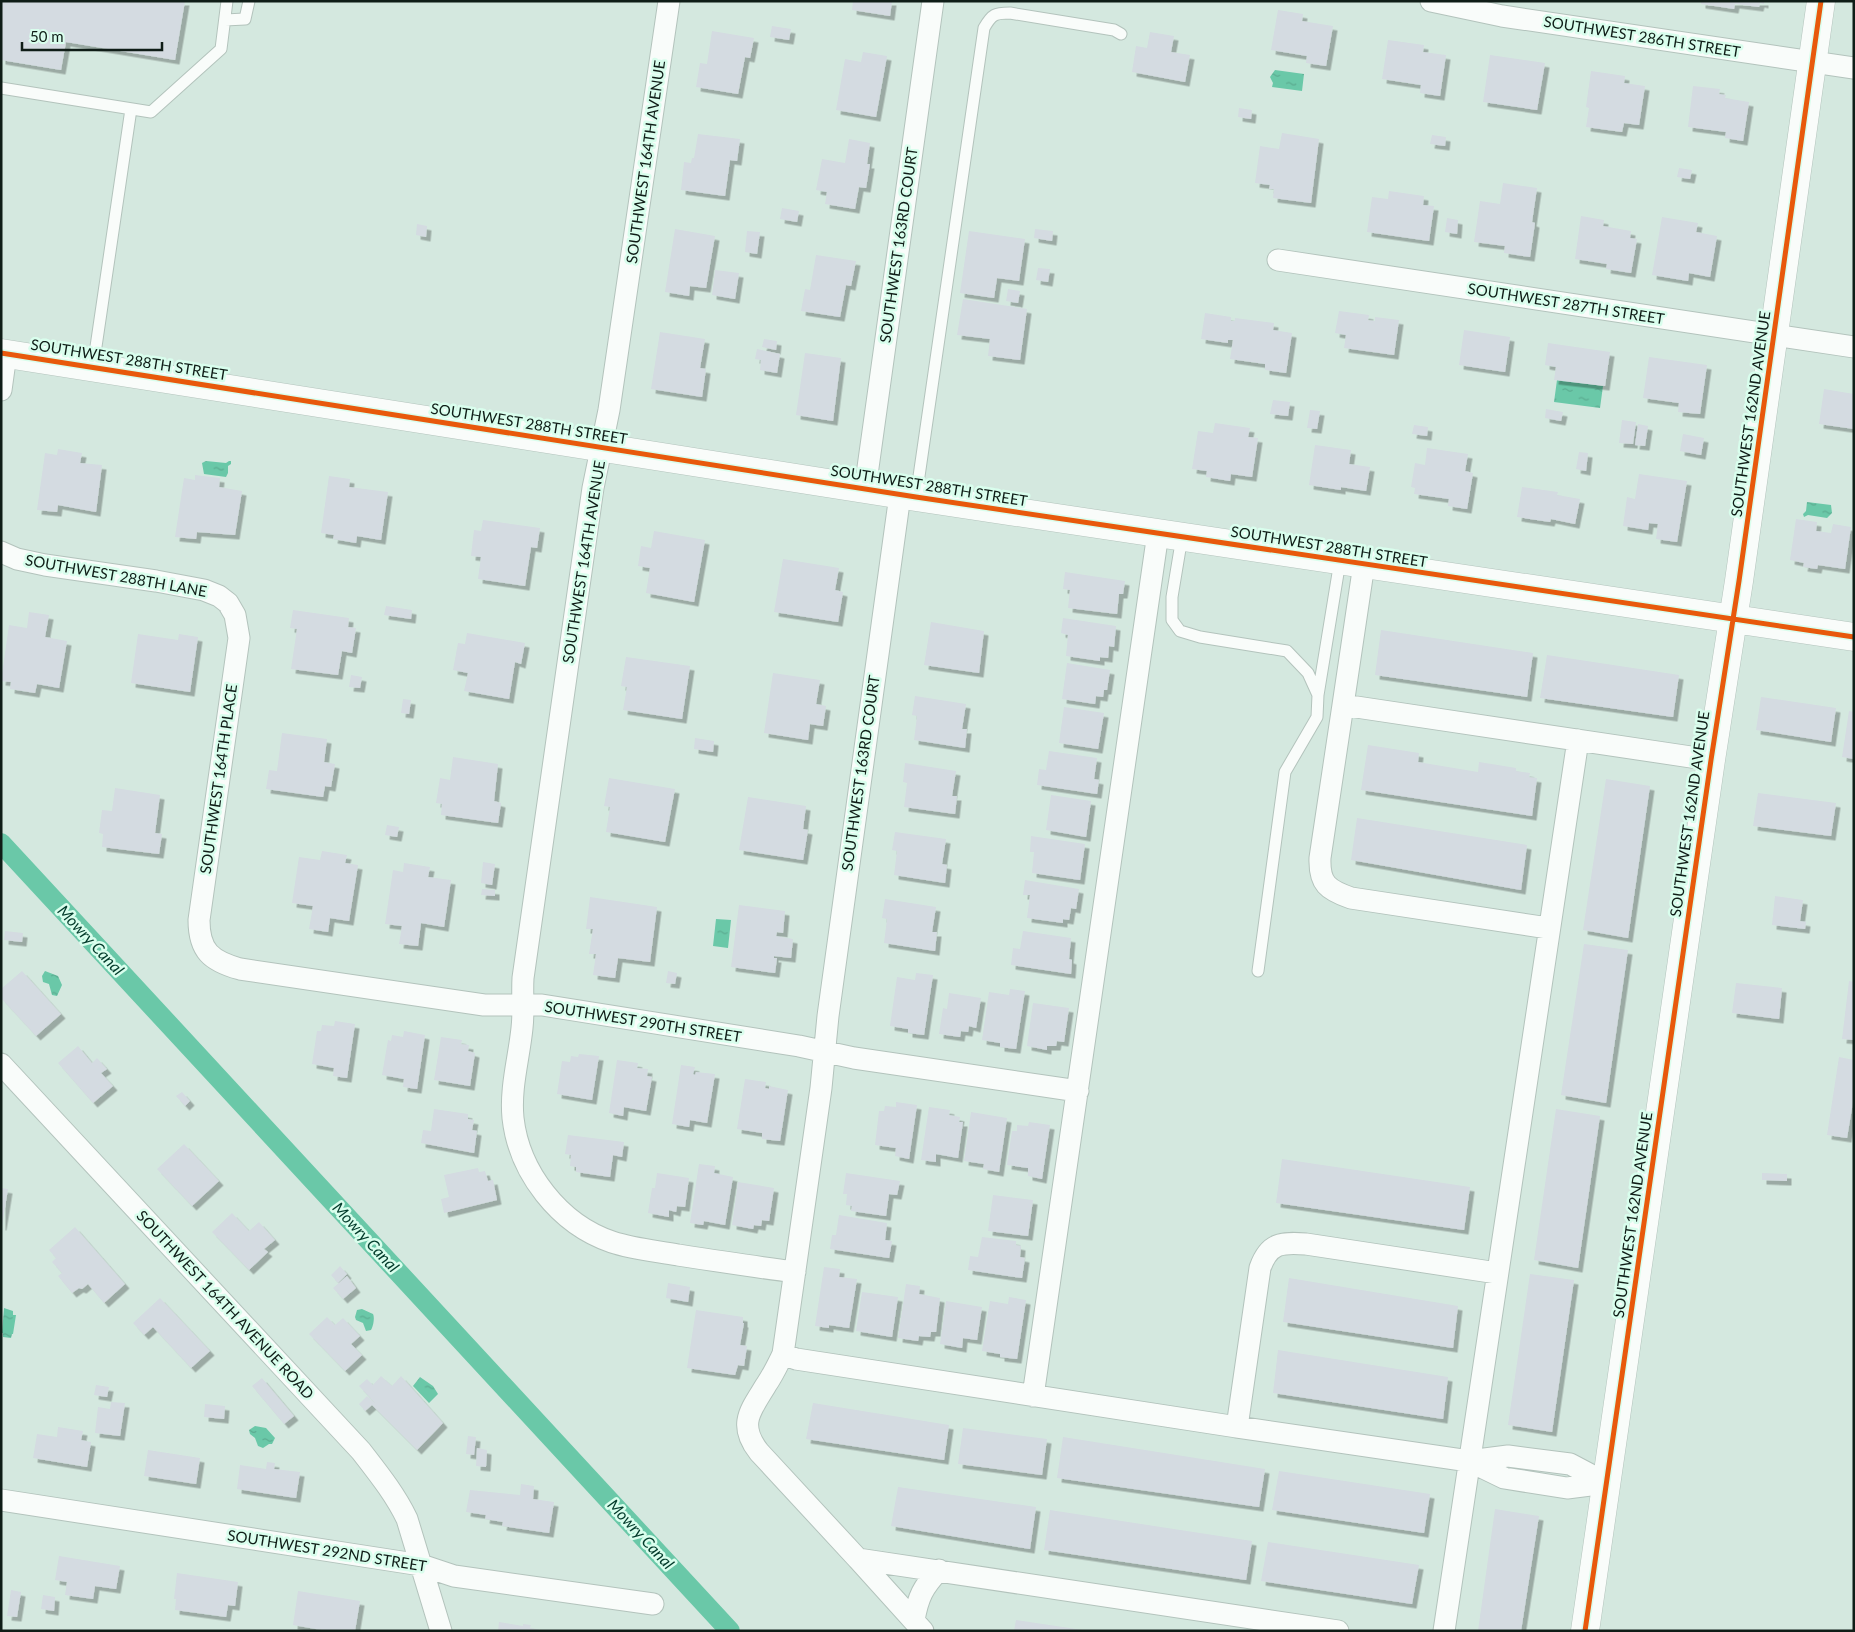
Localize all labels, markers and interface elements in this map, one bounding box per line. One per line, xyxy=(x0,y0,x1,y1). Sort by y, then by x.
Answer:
street label: SOUTHWEST 286TH STREET xyxy=(1543,12,1742,60)
scale bar xyxy=(22,20,162,52)
text: 50 m xyxy=(30,27,64,45)
street label: SOUTHWEST 164TH AVENUE xyxy=(622,59,668,265)
street label: SOUTHWEST 163RD COURT xyxy=(875,146,921,344)
street label: SOUTHWEST 287TH STREET xyxy=(1467,279,1666,327)
street label: SOUTHWEST 162ND AVENUE xyxy=(1727,310,1773,518)
street label: SOUTHWEST 288TH STREET xyxy=(30,335,229,383)
street label: SOUTHWEST 288TH STREET xyxy=(430,399,629,447)
street label: SOUTHWEST 164TH AVENUE xyxy=(558,459,608,665)
street label: SOUTHWEST 288TH STREET xyxy=(830,461,1029,509)
street label: SOUTHWEST 288TH STREET xyxy=(1230,522,1429,570)
street label: SOUTHWEST 288TH LANE xyxy=(24,550,208,600)
street label: SOUTHWEST 163RD COURT xyxy=(837,674,883,872)
street label: SOUTHWEST 164TH PLACE xyxy=(196,683,240,875)
street label: SOUTHWEST 162ND AVENUE xyxy=(1666,710,1712,918)
water label: Mowry Canal xyxy=(54,901,129,979)
street label: SOUTHWEST 290TH STREET xyxy=(544,997,743,1045)
street label: SOUTHWEST 162ND AVENUE xyxy=(1609,1111,1655,1319)
water label: Mowry Canal xyxy=(329,1198,404,1276)
street label: SOUTHWEST 164TH AVENUE ROAD xyxy=(133,1206,318,1402)
water label: Mowry Canal xyxy=(604,1495,679,1573)
street label: SOUTHWEST 292ND STREET xyxy=(226,1525,428,1575)

